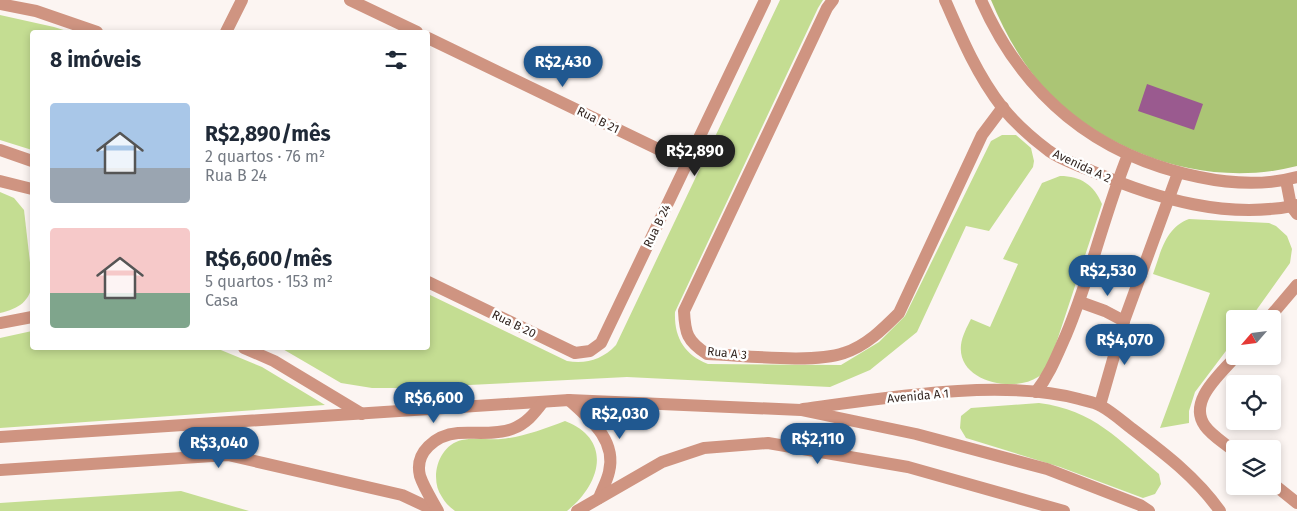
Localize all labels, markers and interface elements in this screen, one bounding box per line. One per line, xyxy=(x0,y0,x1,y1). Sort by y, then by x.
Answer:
icon: filters xyxy=(382,46,410,74)
pin: R$2,430 xyxy=(517,46,609,88)
text: 8 imóveis xyxy=(50,47,141,73)
text: R$2,430 xyxy=(535,52,591,71)
street label: Rua B 21 xyxy=(575,104,621,136)
text: R$2,890/mês xyxy=(205,121,331,147)
icon: home xyxy=(90,123,150,183)
pin: R$2,890 xyxy=(649,134,741,177)
text: R$2,890 xyxy=(666,141,724,160)
street label: Avenida A 2 xyxy=(1051,146,1113,186)
text: 2 quartos · 76 m² xyxy=(205,147,325,166)
text: Rua B 24 xyxy=(205,166,267,185)
street label: Rua B 24 xyxy=(641,202,674,250)
text: R$6,600/mês xyxy=(205,246,332,272)
icon: home xyxy=(90,248,150,308)
pin: R$2,530 xyxy=(1062,254,1154,297)
text: R$2,530 xyxy=(1080,261,1136,280)
text: 5 quartos · 153 m² xyxy=(205,272,333,291)
text: Casa xyxy=(205,291,238,310)
street label: Rua B 20 xyxy=(490,307,538,341)
north arrow xyxy=(1226,310,1281,365)
map controls xyxy=(1226,310,1281,495)
pin: R$4,070 xyxy=(1079,324,1171,366)
text: R$4,070 xyxy=(1097,330,1153,349)
street label: Rua A 3 xyxy=(706,344,748,362)
button: locate xyxy=(1226,375,1281,430)
pin: R$6,600 xyxy=(388,382,480,424)
street label: Avenida A 1 xyxy=(887,386,949,406)
text: R$6,600 xyxy=(405,388,463,407)
pin: R$2,030 xyxy=(574,398,666,440)
text: R$2,030 xyxy=(591,404,649,423)
pin: R$2,110 xyxy=(772,422,864,465)
pin: R$3,040 xyxy=(173,426,265,469)
text: R$2,110 xyxy=(792,429,844,448)
text: R$3,040 xyxy=(190,433,248,452)
button: layers xyxy=(1226,440,1281,495)

